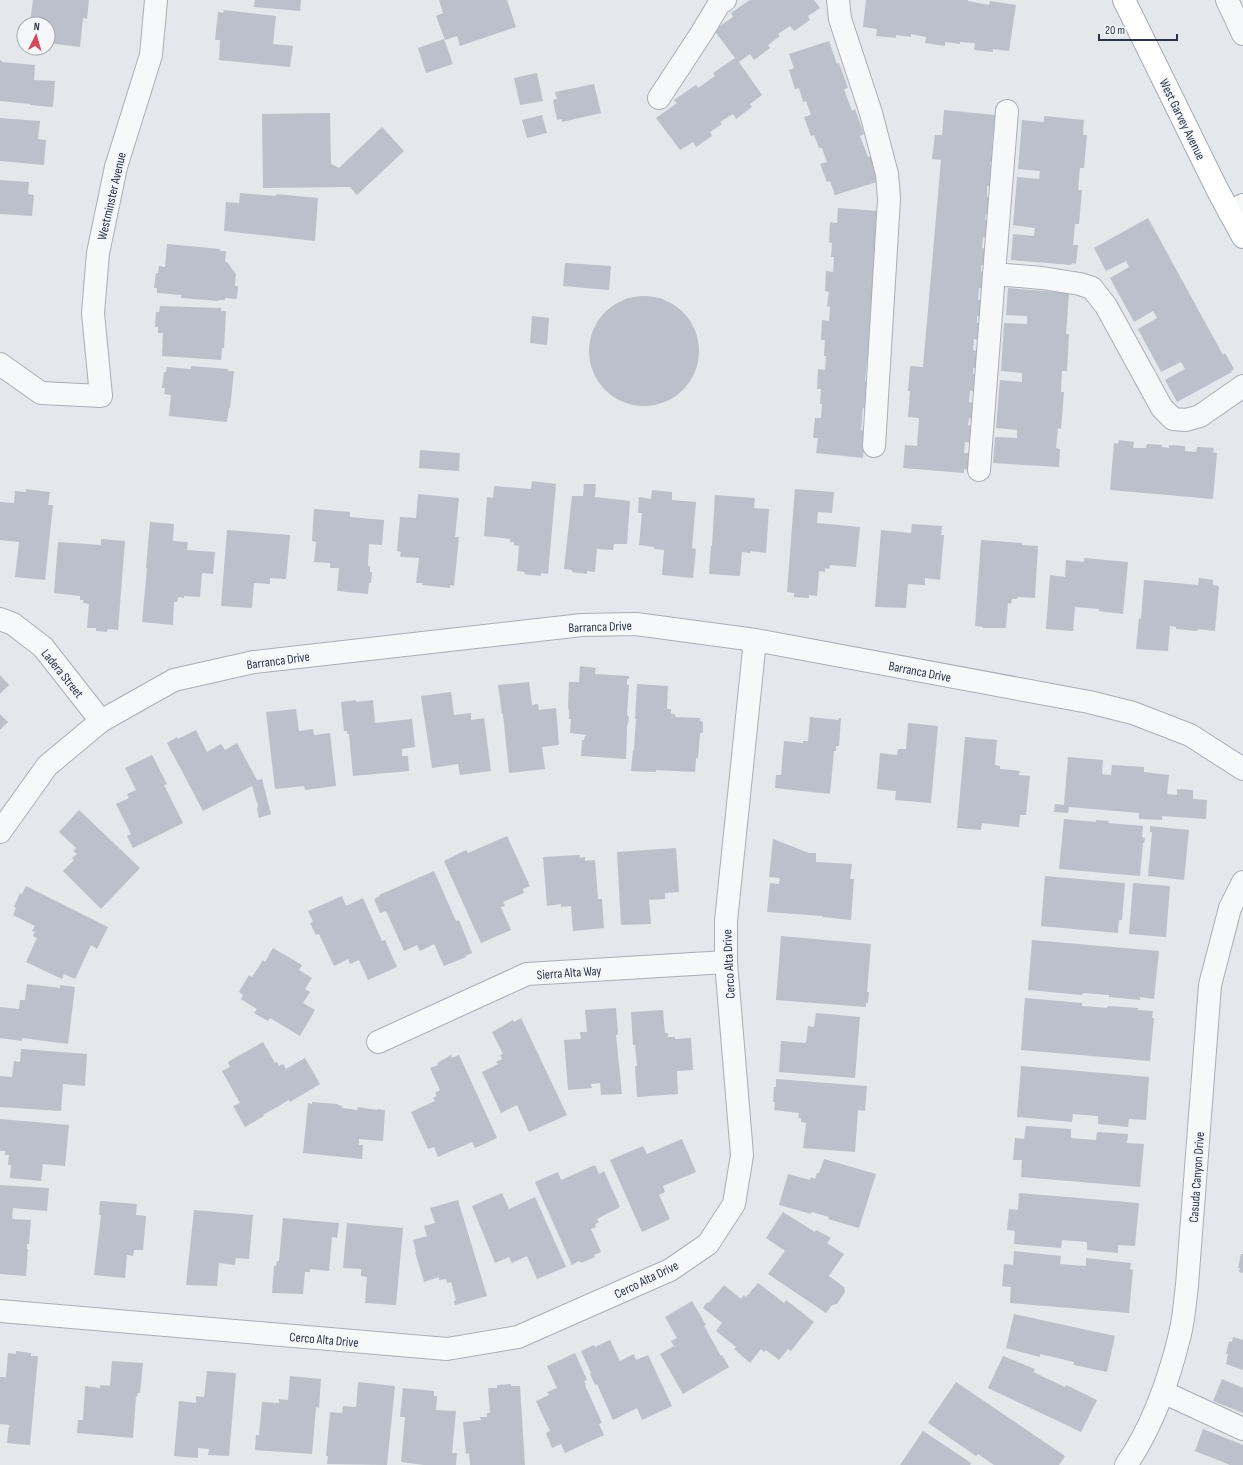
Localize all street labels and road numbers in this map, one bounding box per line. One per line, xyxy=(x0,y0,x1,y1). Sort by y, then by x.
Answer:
street label: West Garvey Avenue xyxy=(1156,76,1209,163)
street label: Westminster Avenue xyxy=(94,151,130,242)
street label: Barranca Drive xyxy=(568,618,632,636)
street label: Ladera Street xyxy=(38,646,87,701)
street label: Barranca Drive xyxy=(246,649,311,673)
street label: Barranca Drive xyxy=(887,658,952,686)
street label: Cerco Alta Drive xyxy=(719,929,739,999)
street label: Sierra Alta Way xyxy=(536,963,602,983)
street label: Casuda Canyon Drive xyxy=(1186,1131,1208,1223)
street label: Cerco Alta Drive xyxy=(612,1258,681,1302)
street label: Cerco Alta Drive xyxy=(289,1329,359,1351)

